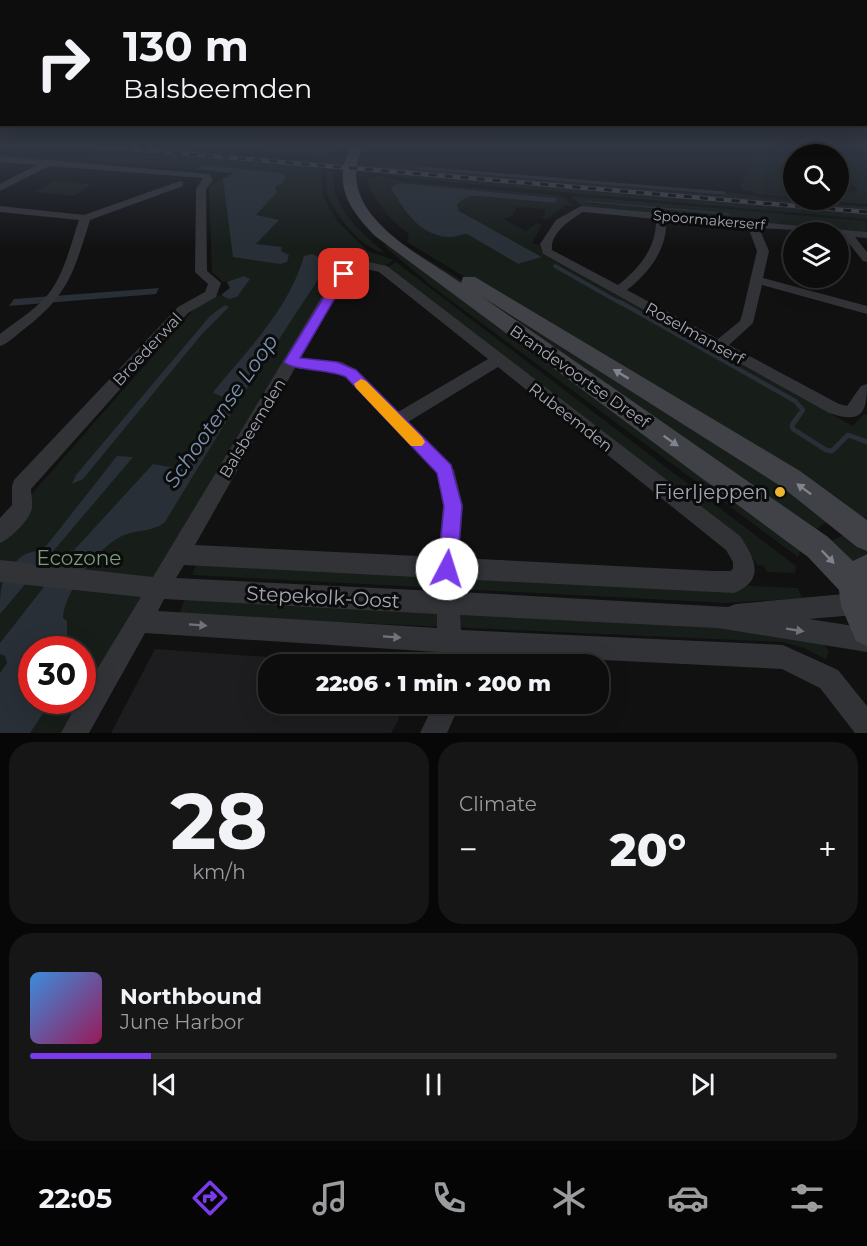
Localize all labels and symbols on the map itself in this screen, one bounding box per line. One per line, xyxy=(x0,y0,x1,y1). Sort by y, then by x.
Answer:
street label: Spoormakerserf xyxy=(652,206,767,234)
pin xyxy=(318,248,369,299)
street label: Roselmanserf xyxy=(642,298,748,369)
street label: Broederwal xyxy=(109,309,186,390)
street label: Brandevoortse Dreef xyxy=(506,321,654,432)
water label: Schootense Loop xyxy=(158,329,283,492)
one-way arrow xyxy=(613,369,629,380)
street label: Balsbeemden xyxy=(215,375,289,481)
street label: Rubeemden xyxy=(525,379,616,456)
one-way arrow xyxy=(662,435,678,447)
place label: Fierljeppen xyxy=(654,480,768,504)
one-way arrow xyxy=(796,483,812,495)
marker: Fierljeppen xyxy=(773,485,787,499)
position arrow xyxy=(415,537,479,601)
park label: Ecozone xyxy=(37,546,121,570)
one-way arrow xyxy=(820,549,834,563)
street label: Stepekolk-Oost xyxy=(246,581,400,613)
one-way arrow xyxy=(188,620,207,629)
one-way arrow xyxy=(786,626,805,635)
one-way arrow xyxy=(383,632,402,642)
speed limit sign: 30 xyxy=(18,636,96,714)

